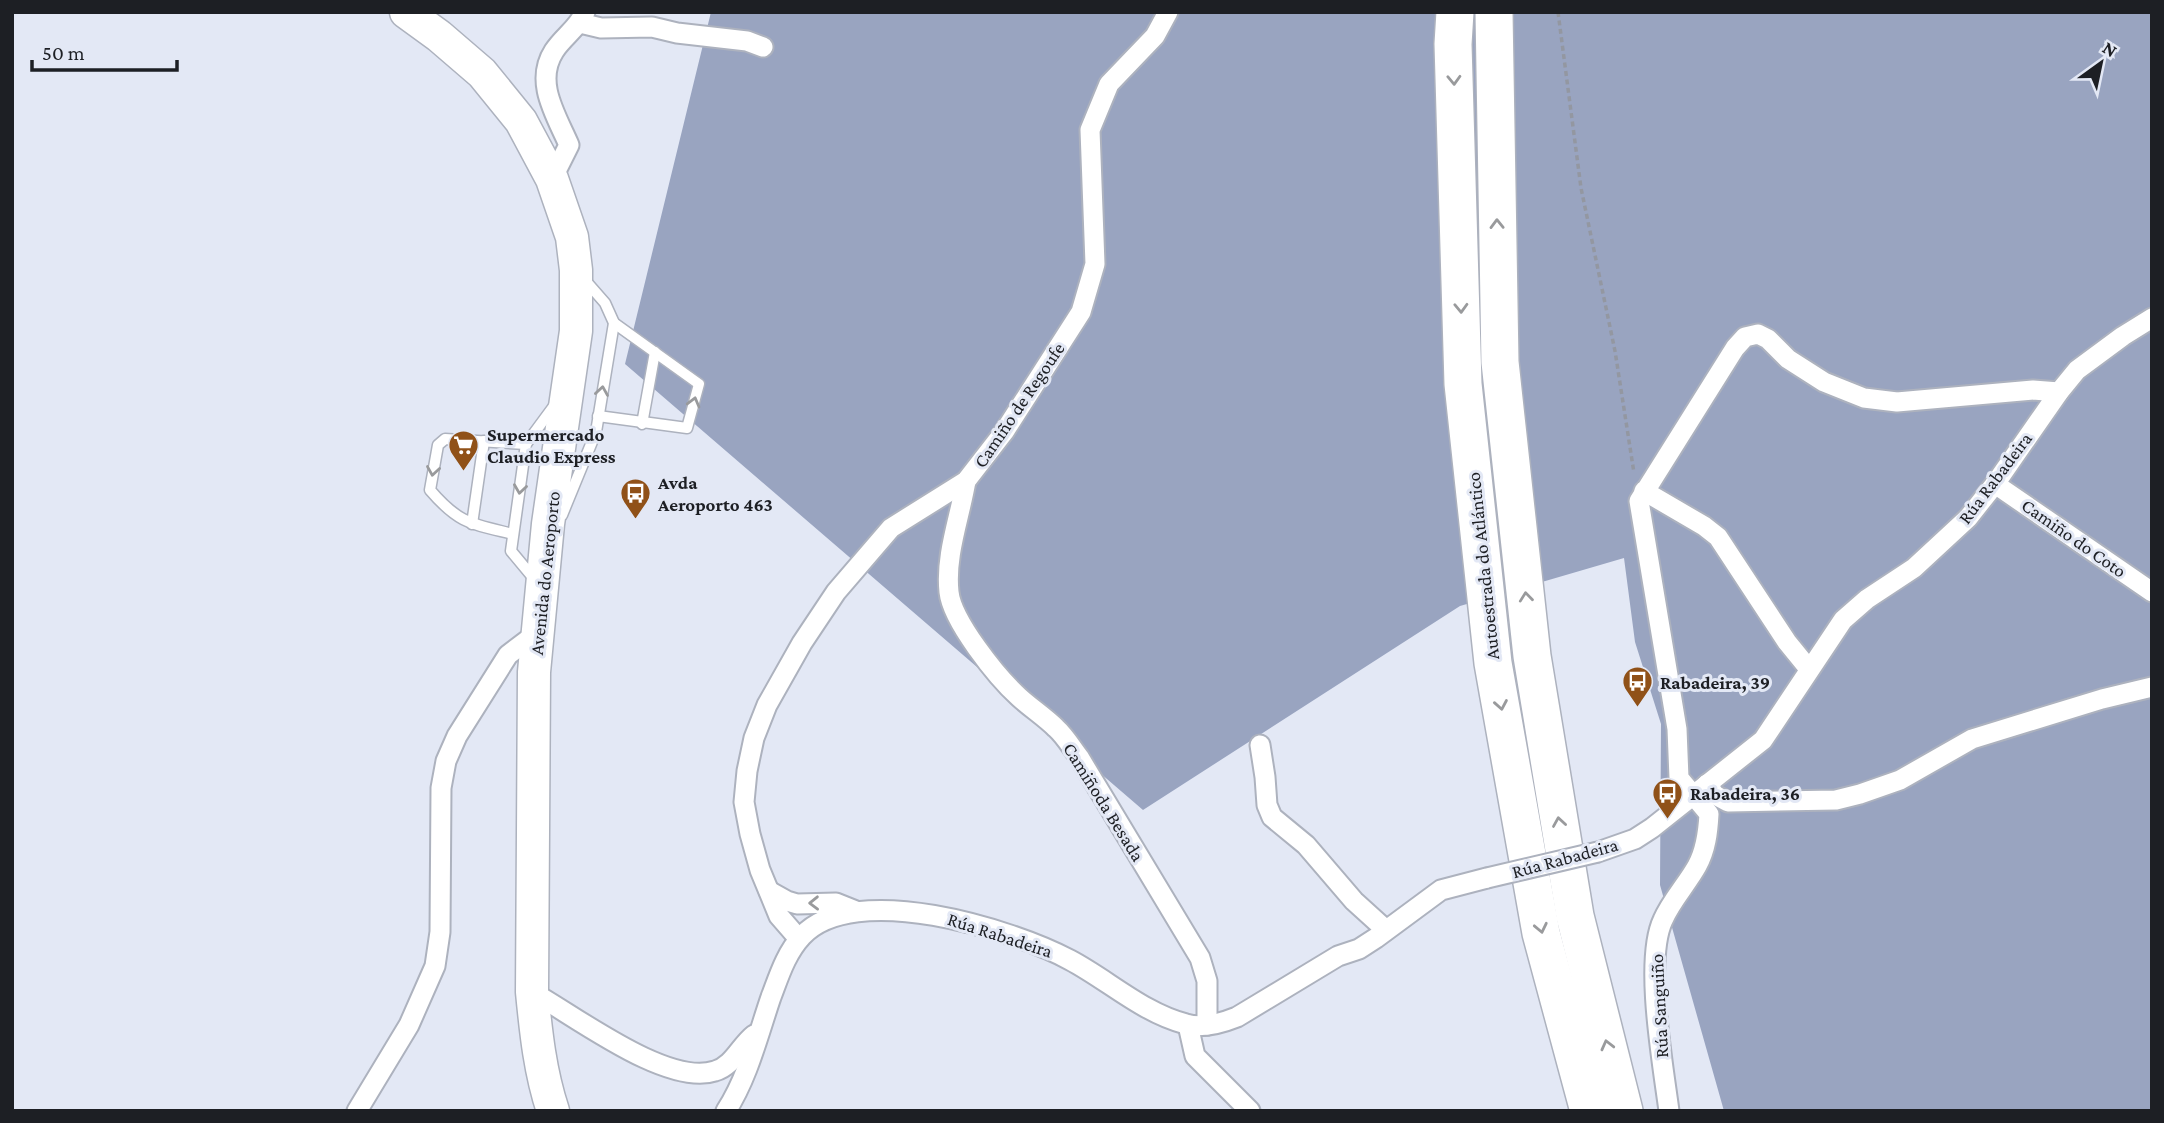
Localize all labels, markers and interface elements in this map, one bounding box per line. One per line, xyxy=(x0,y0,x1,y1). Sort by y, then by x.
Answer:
scale bar xyxy=(32,28,177,72)
north arrow xyxy=(2066,28,2136,98)
text: N xyxy=(2099,37,2121,62)
text: 50 m xyxy=(42,41,85,65)
one-way arrow xyxy=(1447,75,1462,86)
one-way arrow xyxy=(1489,219,1505,229)
one-way arrow xyxy=(1453,303,1468,314)
street label: Camiño de Regoufe xyxy=(969,338,1069,472)
one-way arrow xyxy=(594,385,609,397)
one-way arrow xyxy=(686,396,700,408)
place label: Supermercado Claudio Express xyxy=(487,424,616,467)
supermarket icon: Supermercado Claudio Express xyxy=(447,428,481,472)
street label: Rúa Rabadeira xyxy=(1954,428,2036,528)
one-way arrow xyxy=(426,465,441,477)
street label: Autoestrada do Atlántico xyxy=(1463,471,1503,661)
place label: Avda Aeroporto 463 xyxy=(657,472,773,515)
bus stop icon: Avda Aeroporto 463 xyxy=(618,476,652,520)
one-way arrow xyxy=(512,483,527,495)
street label: Avenida do Aeroporto xyxy=(526,490,564,656)
street label: Camiño do Coto xyxy=(2018,494,2130,582)
one-way arrow xyxy=(1519,592,1534,603)
bus stop icon: Rabadeira, 39 xyxy=(1620,665,1654,709)
place label: Rabadeira, 39 xyxy=(1660,672,1770,693)
one-way arrow xyxy=(1493,699,1508,710)
street label: Camiñoda Besada xyxy=(1059,739,1149,865)
bus stop icon: Rabadeira, 36 xyxy=(1650,776,1684,820)
place label: Rabadeira, 36 xyxy=(1690,783,1800,804)
one-way arrow xyxy=(1552,816,1567,828)
street label: Rúa Rabadeira xyxy=(1510,834,1621,882)
one-way arrow xyxy=(808,896,819,911)
street label: Rúa Rabadeira xyxy=(945,908,1055,962)
one-way arrow xyxy=(1532,922,1547,934)
street label: Rúa Sanguiño xyxy=(1646,953,1672,1059)
one-way arrow xyxy=(1601,1039,1615,1051)

